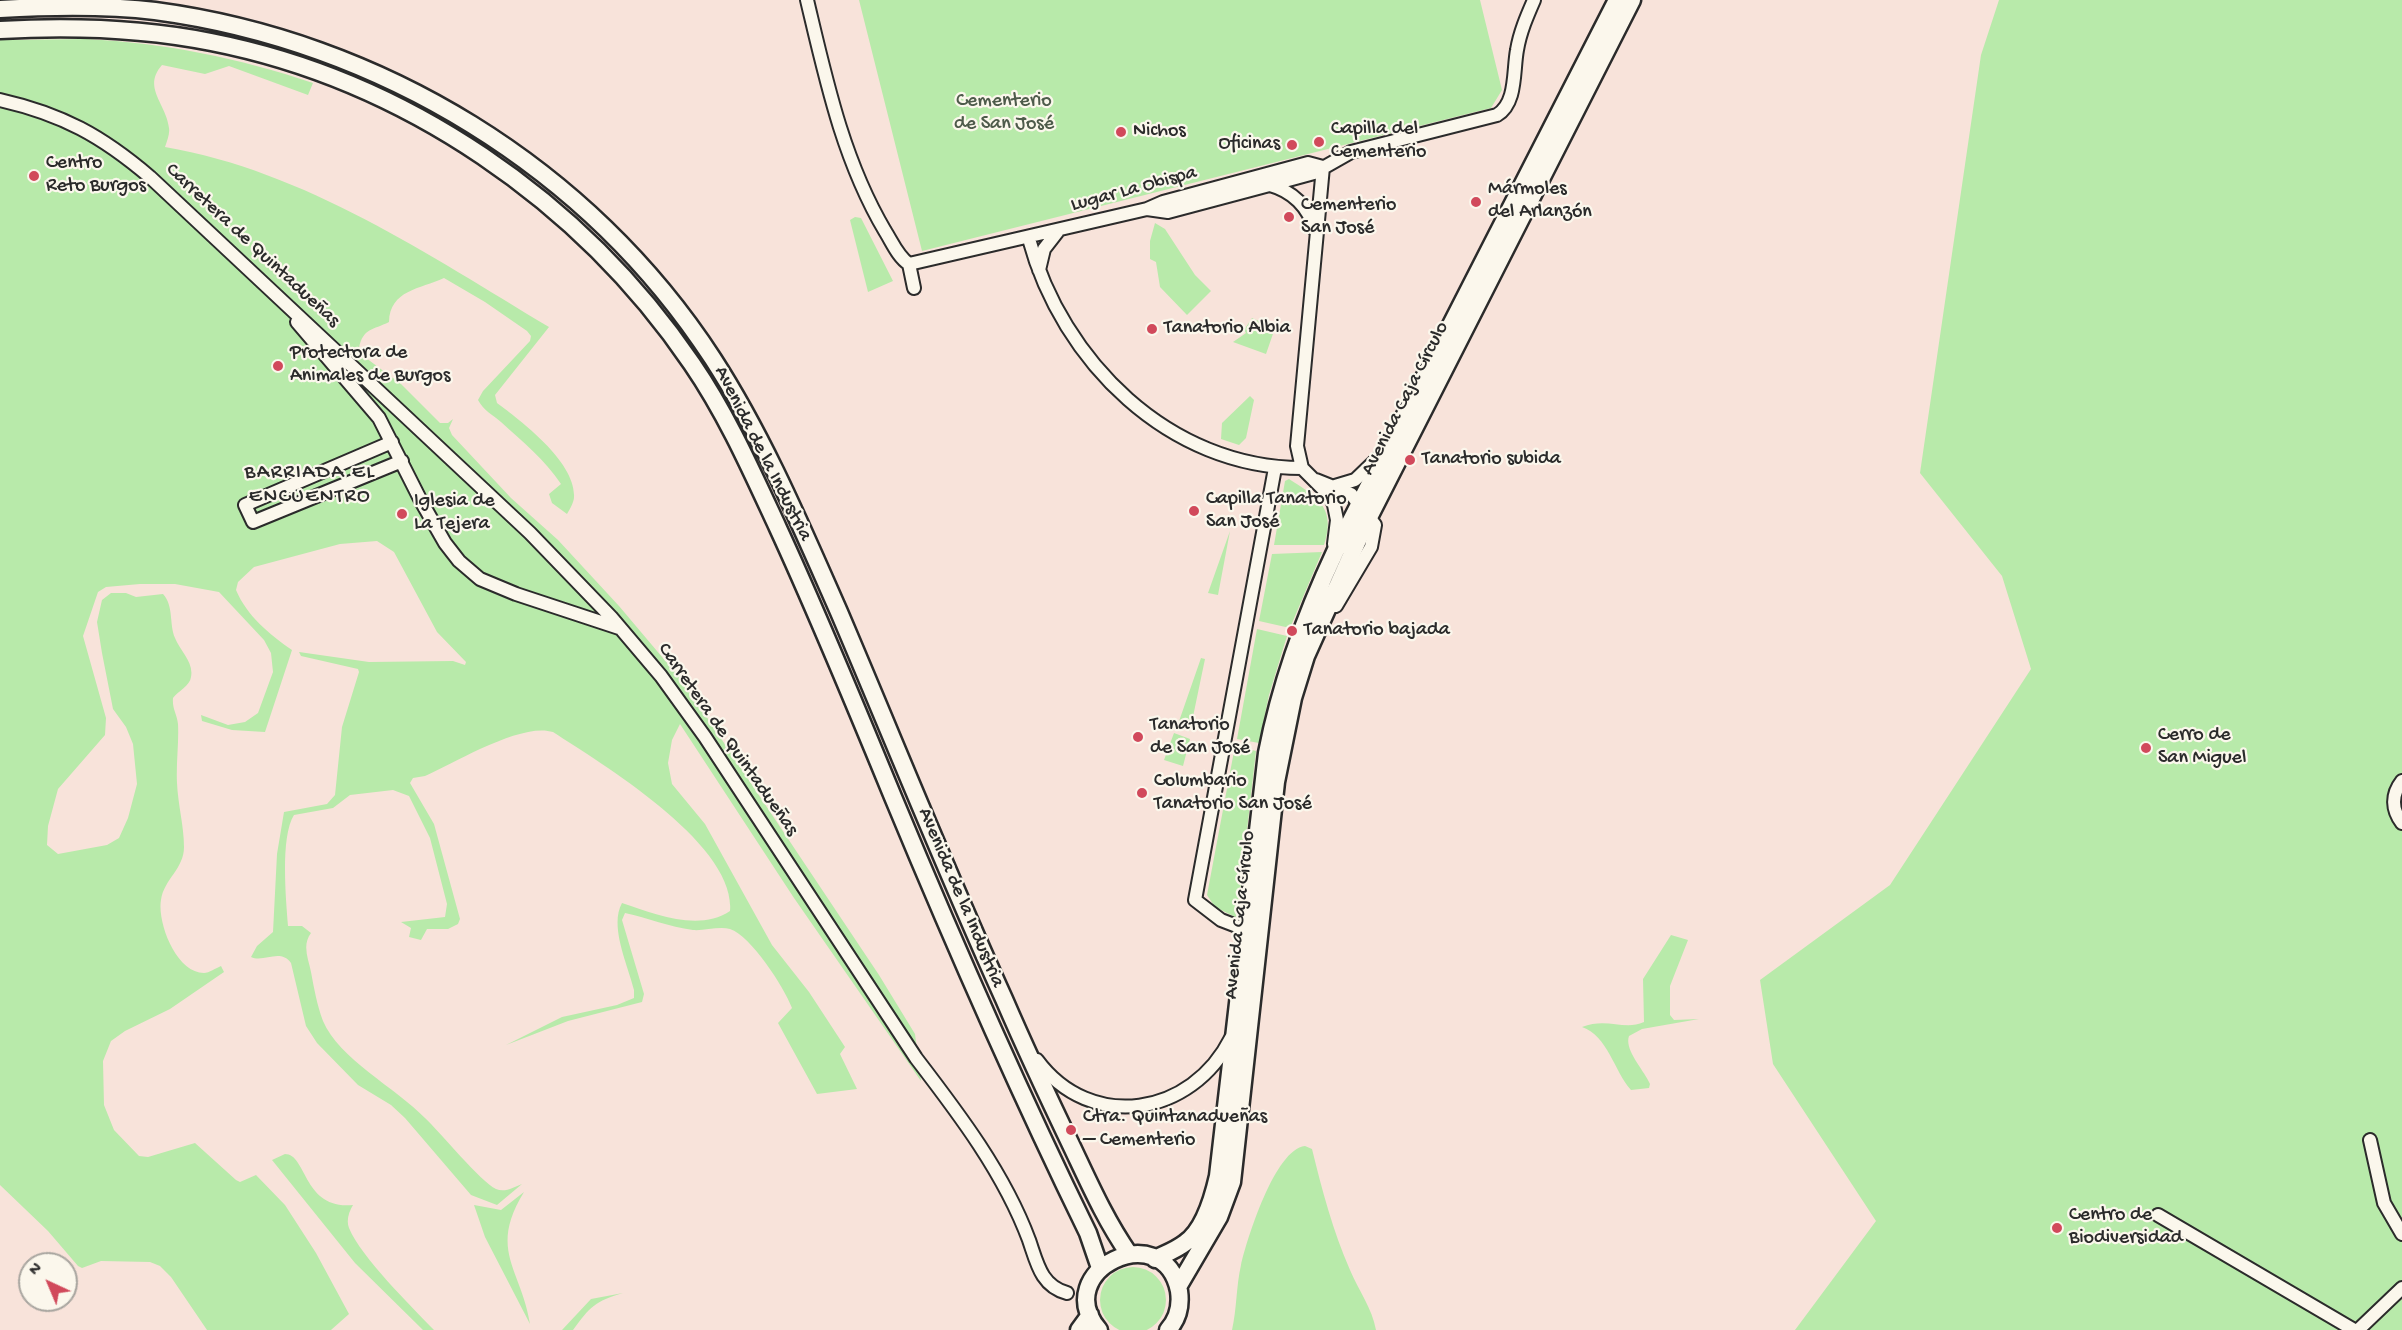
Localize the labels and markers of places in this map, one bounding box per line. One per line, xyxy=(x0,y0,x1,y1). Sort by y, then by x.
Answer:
place label: Capilla del Cementerio xyxy=(1331,118,1426,165)
place label: Nichos xyxy=(1133,120,1186,144)
marker: Nichos xyxy=(1114,125,1128,139)
place label: Oficinas xyxy=(1218,133,1280,157)
marker: Capilla del Cementerio xyxy=(1312,135,1326,149)
marker: Oficinas xyxy=(1285,138,1299,152)
place label: Centro Reto Burgos xyxy=(46,152,146,199)
marker: Centro Reto Burgos xyxy=(27,169,41,183)
place label: Mármoles del Arlanzón xyxy=(1488,178,1592,225)
place label: Cementerio San José xyxy=(1301,194,1396,241)
marker: Mármoles del Arlanzón xyxy=(1469,195,1483,209)
marker: Cementerio San José xyxy=(1282,210,1296,224)
place label: Tanatorio Albia xyxy=(1164,317,1291,341)
marker: Tanatorio Albia xyxy=(1145,322,1159,336)
place label: Protectora de Animales de Burgos xyxy=(290,342,450,389)
marker: Protectora de Animales de Burgos xyxy=(271,359,285,373)
place label: Tanatorio subida xyxy=(1422,448,1561,472)
marker: Tanatorio subida xyxy=(1403,453,1417,467)
place label: Capilla Tanatorio San José xyxy=(1206,488,1347,535)
place label: Iglesia de La Tejera xyxy=(414,490,494,537)
marker: Capilla Tanatorio San José xyxy=(1187,504,1201,518)
marker: Iglesia de La Tejera xyxy=(395,507,409,521)
place label: Tanatorio bajada xyxy=(1304,619,1450,643)
marker: Tanatorio bajada xyxy=(1285,624,1299,638)
place label: Tanatorio de San José xyxy=(1150,714,1250,761)
place label: Cerro de San Miguel xyxy=(2158,724,2246,771)
marker: Tanatorio de San José xyxy=(1131,730,1145,744)
marker: Cerro de San Miguel xyxy=(2139,741,2153,755)
place label: Columbario Tanatorio San José xyxy=(1154,770,1312,817)
marker: Columbario Tanatorio San José xyxy=(1135,786,1149,800)
place label: Ctra. Quintanadueñas – Cementerio xyxy=(1083,1106,1267,1153)
marker: Ctra. Quintanadueñas – Cementerio xyxy=(1064,1123,1078,1137)
place label: Centro de Biodiversidad xyxy=(2069,1204,2182,1251)
marker: Centro de Biodiversidad xyxy=(2050,1221,2064,1235)

